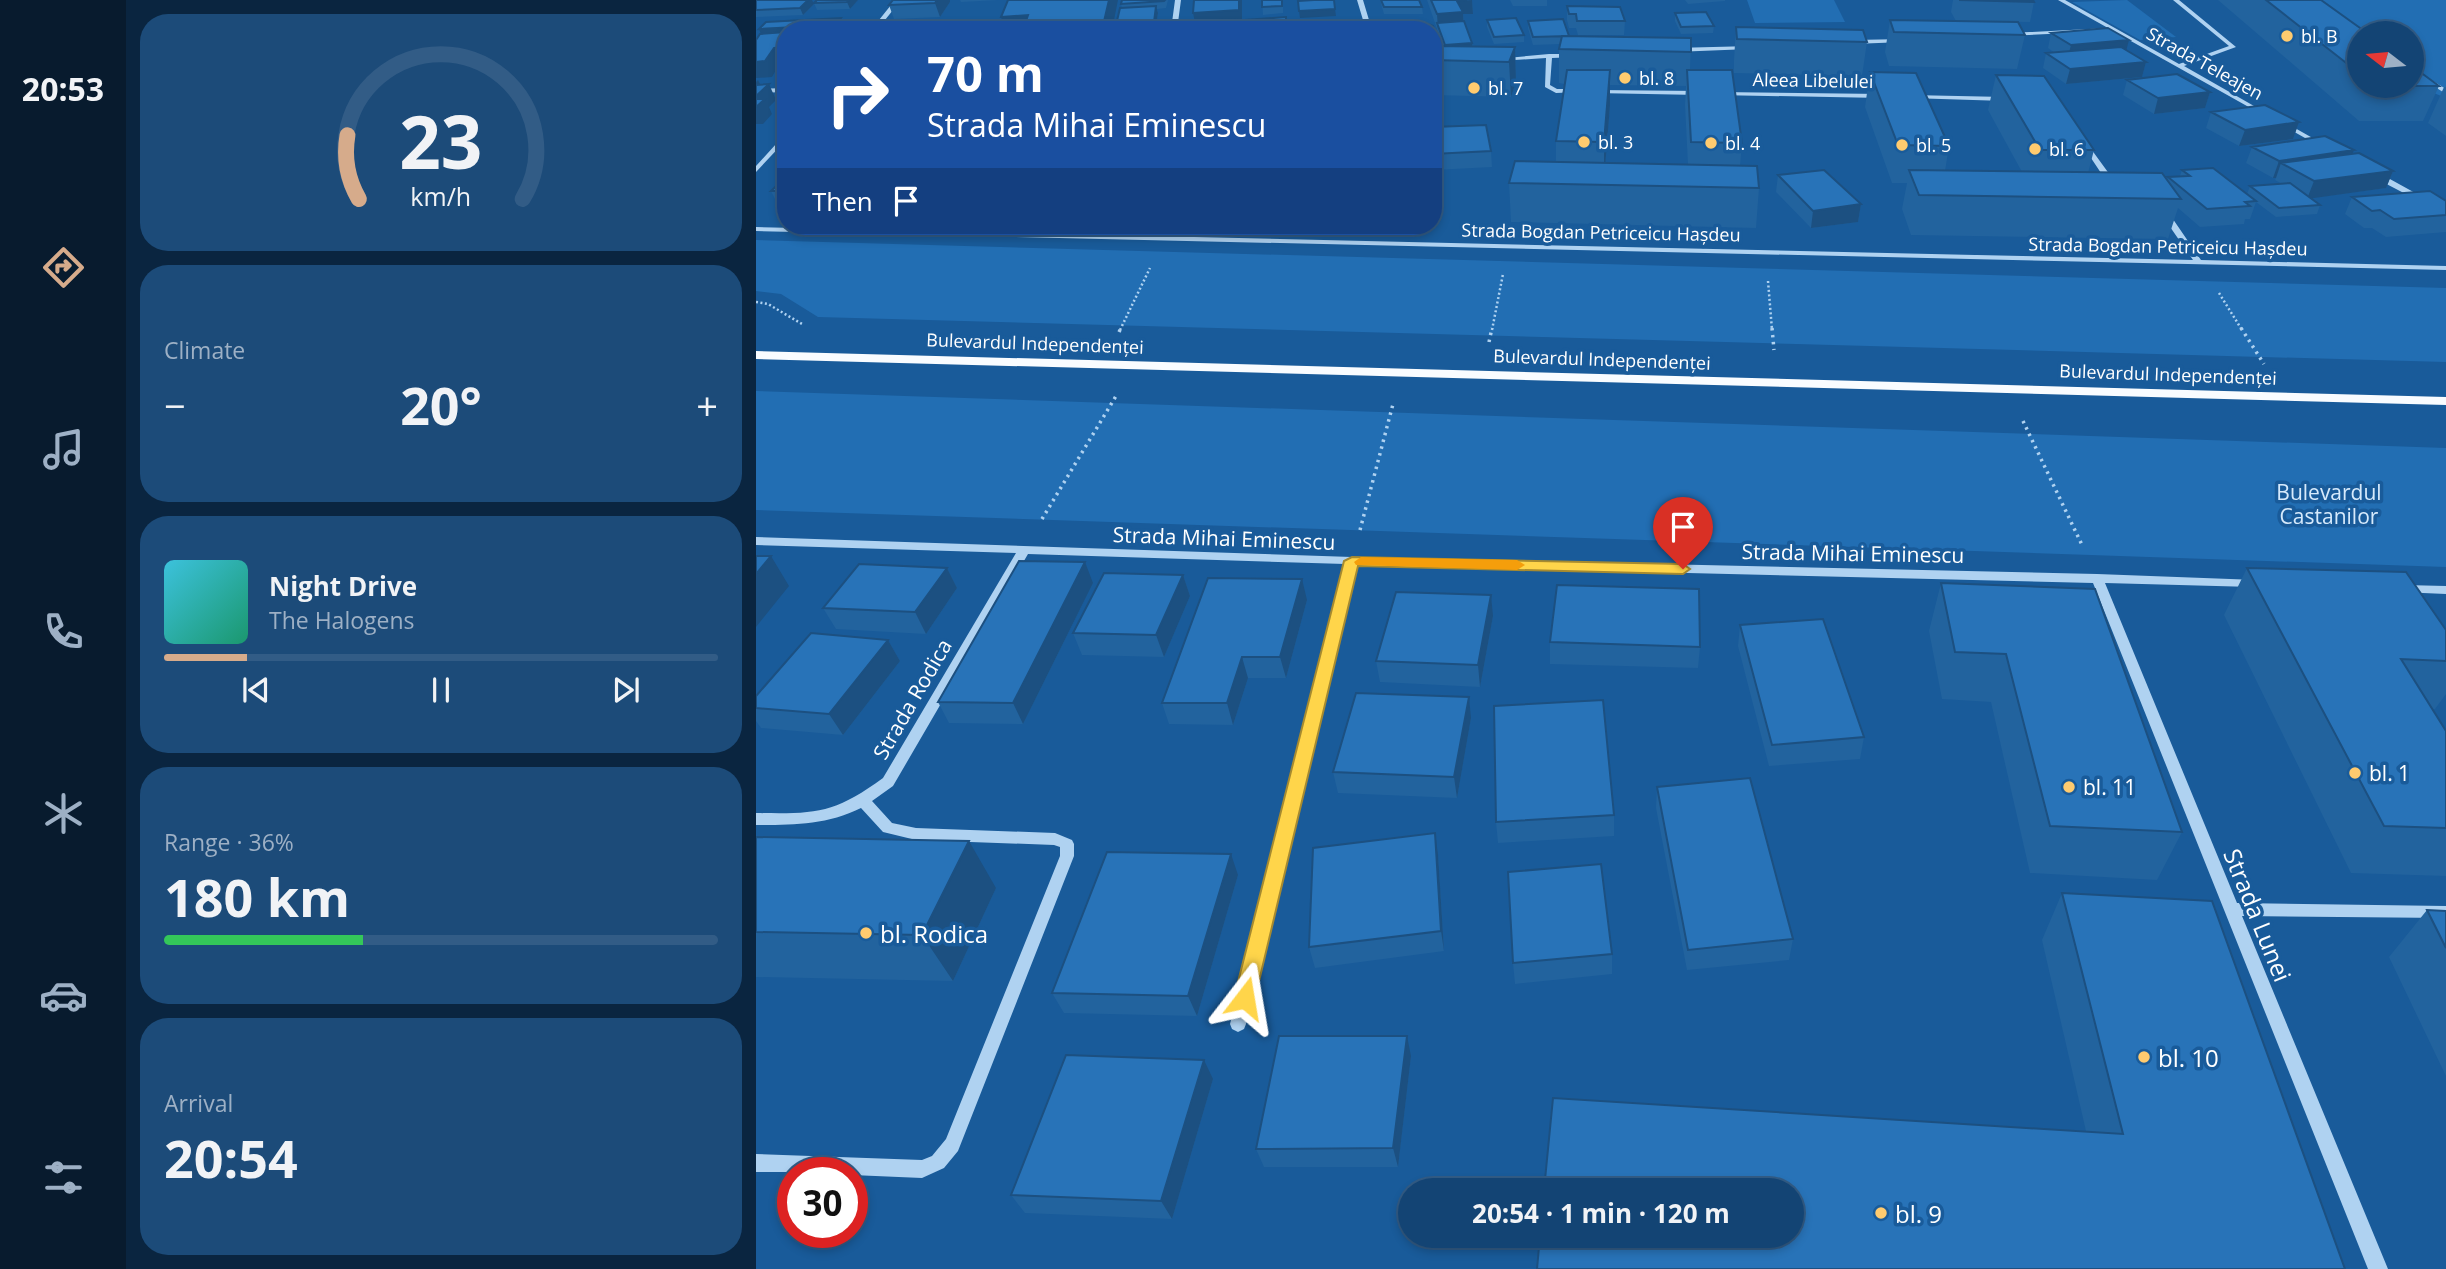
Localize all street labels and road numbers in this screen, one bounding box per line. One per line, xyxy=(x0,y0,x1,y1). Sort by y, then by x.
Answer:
street label: Strada Teleajen xyxy=(2142,21,2268,105)
street label: Aleea Libelulei xyxy=(1752,67,1874,93)
street label: Strada Bogdan Petriceicu Hașdeu xyxy=(1461,218,1741,246)
street label: Strada Bogdan Petriceicu Hașdeu xyxy=(2028,232,2308,260)
street label: Bulevardul Independenței xyxy=(926,327,1144,359)
street label: Bulevardul Independenței xyxy=(1493,343,1711,375)
street label: Bulevardul Independenței xyxy=(2059,358,2277,390)
street label: Strada Mihai Eminescu xyxy=(1112,520,1336,556)
street label: Strada Mihai Eminescu xyxy=(1741,537,1965,569)
street label: Strada Rodica xyxy=(866,634,958,764)
street label: Strada Lunei xyxy=(2216,844,2300,986)

